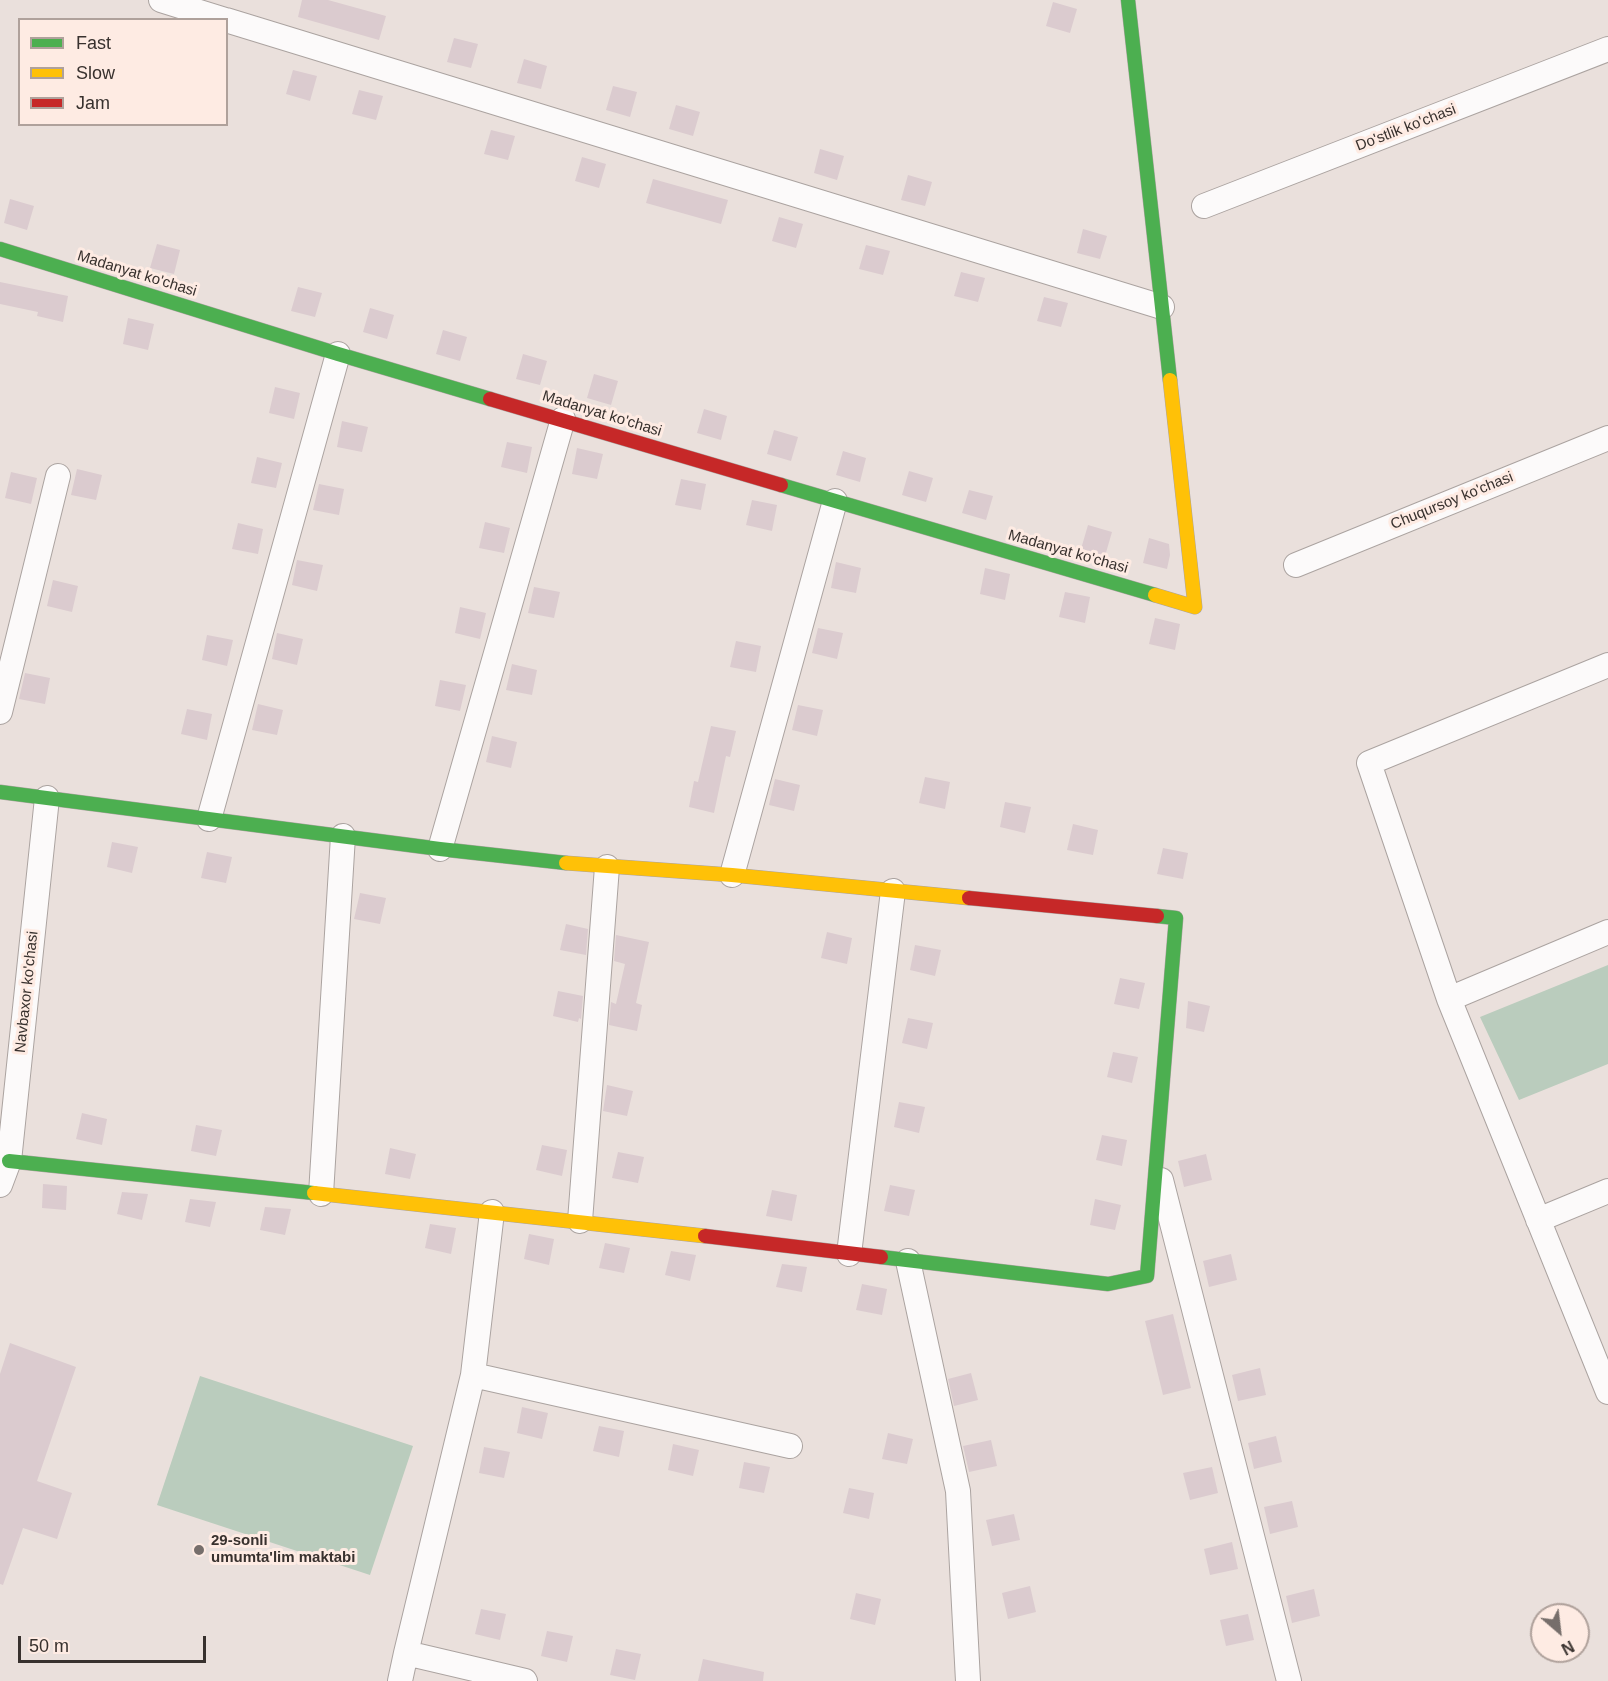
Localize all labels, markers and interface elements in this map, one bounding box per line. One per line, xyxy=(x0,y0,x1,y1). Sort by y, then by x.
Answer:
legend xyxy=(18,18,228,126)
text: Fast xyxy=(76,33,111,53)
text: Slow xyxy=(76,63,115,83)
text: Jam xyxy=(76,93,110,113)
street label: Do'stlik ko'chasi xyxy=(1353,101,1459,155)
street label: Madanyat ko'chasi xyxy=(75,247,199,301)
street label: Madanyat ko'chasi xyxy=(540,387,664,441)
street label: Chuqursoy ko'chasi xyxy=(1388,468,1516,534)
street label: Madanyat ko'chasi xyxy=(1006,526,1130,578)
street label: Navbaxor ko'chasi xyxy=(12,930,42,1054)
place label: 29-sonli umumta'lim maktabi xyxy=(211,1532,355,1567)
marker: 29-sonli umumta'lim maktabi xyxy=(192,1543,206,1557)
north arrow xyxy=(1530,1603,1590,1663)
scale bar xyxy=(21,1624,208,1662)
text: 50 m xyxy=(29,1636,69,1656)
text: N xyxy=(1559,1637,1577,1658)

